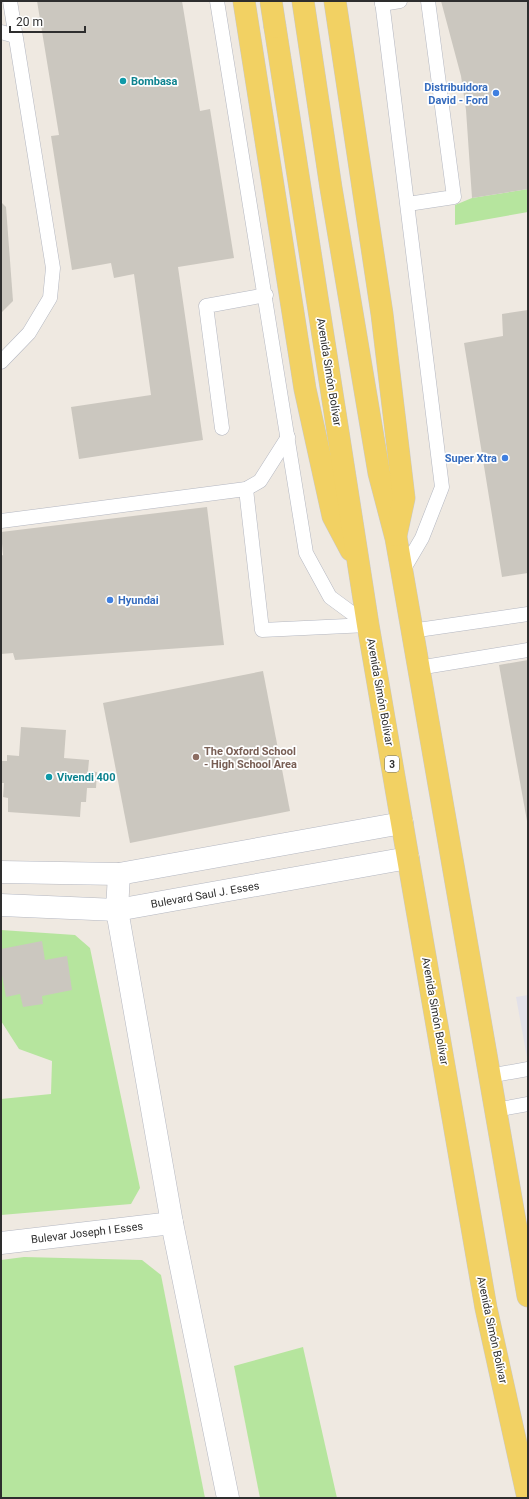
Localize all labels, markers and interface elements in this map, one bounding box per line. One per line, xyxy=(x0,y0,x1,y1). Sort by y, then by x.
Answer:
scale bar xyxy=(10,8,85,34)
text: 20 m xyxy=(16,15,43,29)
place label: Bombasa xyxy=(131,75,177,88)
marker: Bombasa xyxy=(118,76,128,86)
place label: Distribuidora David - Ford xyxy=(424,81,488,107)
marker: Distribuidora David - Ford xyxy=(491,88,501,98)
street label: Avenida Simón Bolívar xyxy=(314,317,344,427)
place label: Super Xtra xyxy=(445,452,497,465)
marker: Super Xtra xyxy=(500,453,510,463)
place label: Hyundai xyxy=(118,594,159,607)
marker: Hyundai xyxy=(105,595,115,605)
street label: Avenida Simón Bolívar xyxy=(364,637,396,747)
place label: The Oxford School - High School Area xyxy=(204,745,297,771)
marker: The Oxford School - High School Area xyxy=(191,752,201,762)
road number: 3 xyxy=(385,756,399,772)
place label: Vivendi 400 xyxy=(57,771,115,784)
marker: Vivendi 400 xyxy=(44,772,54,782)
street label: Bulevard Saul J. Esses xyxy=(150,879,261,911)
street label: Avenida Simón Bolívar xyxy=(419,956,451,1066)
street label: Bulevar Joseph I Esses xyxy=(30,1220,144,1246)
street label: Avenida Simón Bolívar xyxy=(474,1275,510,1385)

